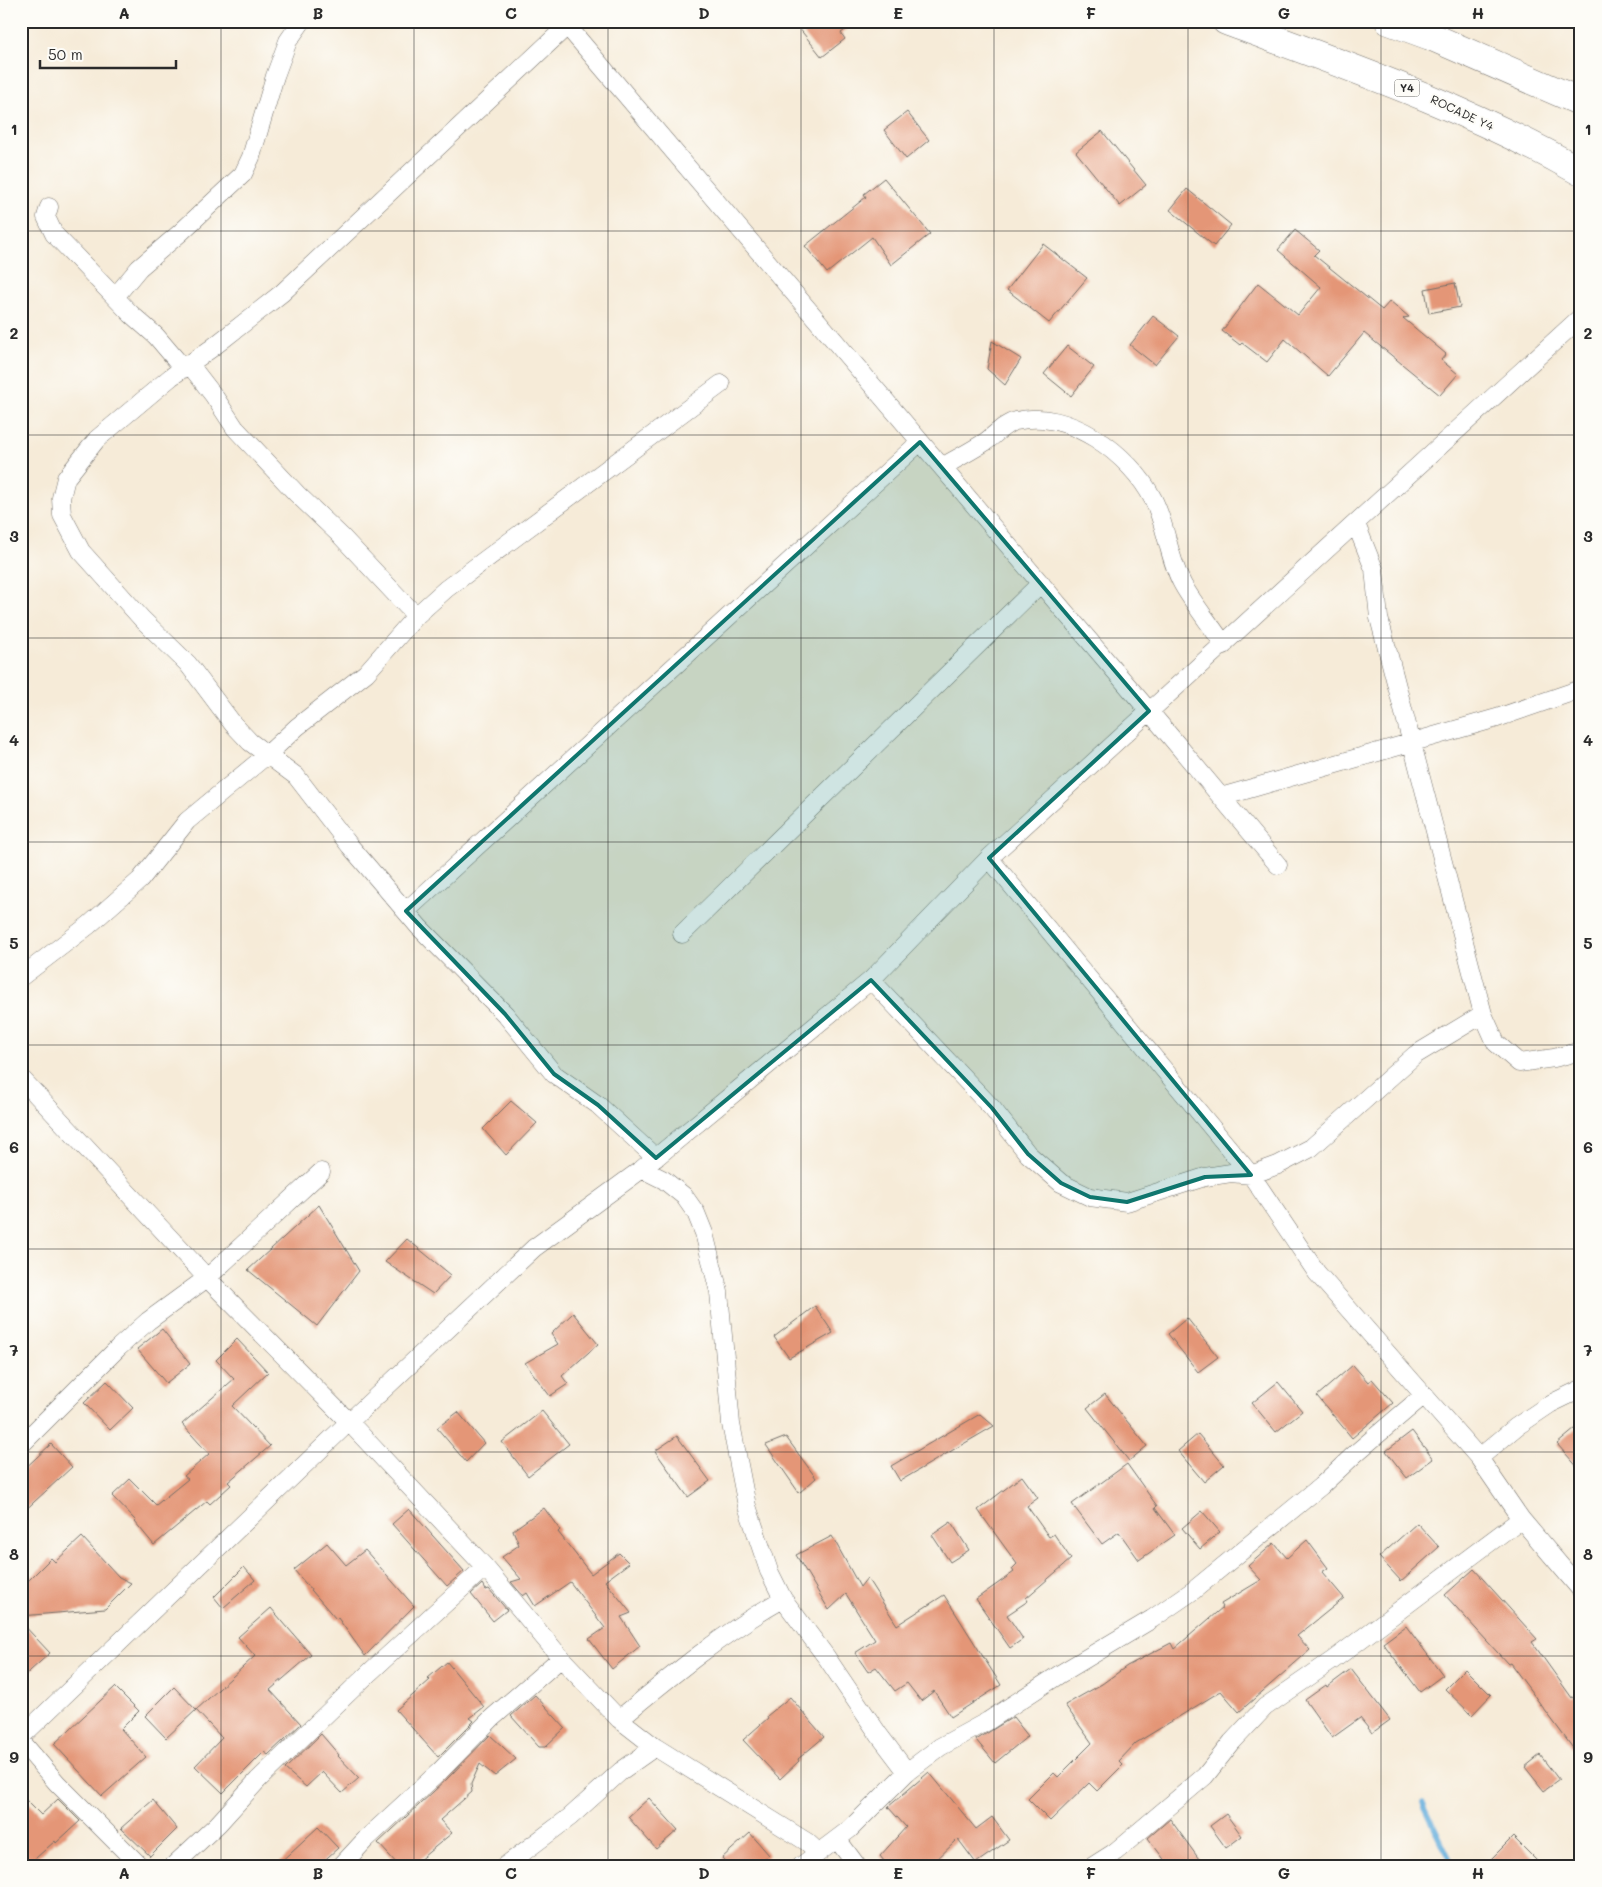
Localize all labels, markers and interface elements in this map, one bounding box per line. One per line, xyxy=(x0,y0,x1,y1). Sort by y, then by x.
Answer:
text: A xyxy=(118,2,130,23)
text: B xyxy=(313,2,323,23)
text: C xyxy=(505,2,517,23)
text: D xyxy=(698,2,710,23)
text: E xyxy=(893,2,903,23)
text: F xyxy=(1086,2,1096,23)
text: G xyxy=(1278,2,1290,23)
text: H xyxy=(1472,2,1484,23)
scale bar xyxy=(40,38,176,70)
text: 50 m xyxy=(48,44,83,64)
road number: Y4 xyxy=(1394,80,1420,96)
street label: ROCADE Y4 xyxy=(1428,90,1497,134)
text: 1 xyxy=(10,118,18,139)
text: 1 xyxy=(1584,118,1592,139)
text: 2 xyxy=(10,322,19,343)
text: 2 xyxy=(1584,322,1593,343)
text: 3 xyxy=(9,525,19,546)
text: 3 xyxy=(1583,525,1593,546)
text: 4 xyxy=(9,729,19,750)
text: 4 xyxy=(1583,729,1593,750)
text: 5 xyxy=(9,932,19,953)
text: 5 xyxy=(1583,932,1593,953)
text: 6 xyxy=(9,1136,19,1157)
text: 6 xyxy=(1583,1136,1593,1157)
text: 7 xyxy=(10,1339,19,1360)
text: 7 xyxy=(1584,1339,1593,1360)
text: 8 xyxy=(9,1543,19,1564)
text: 8 xyxy=(1583,1543,1593,1564)
text: 9 xyxy=(9,1746,19,1767)
text: 9 xyxy=(1583,1746,1593,1767)
text: A xyxy=(118,1862,130,1883)
text: B xyxy=(313,1862,323,1883)
text: C xyxy=(505,1862,517,1883)
text: D xyxy=(698,1862,710,1883)
text: E xyxy=(893,1862,903,1883)
text: F xyxy=(1086,1862,1096,1883)
text: G xyxy=(1278,1862,1290,1883)
text: H xyxy=(1472,1862,1484,1883)

